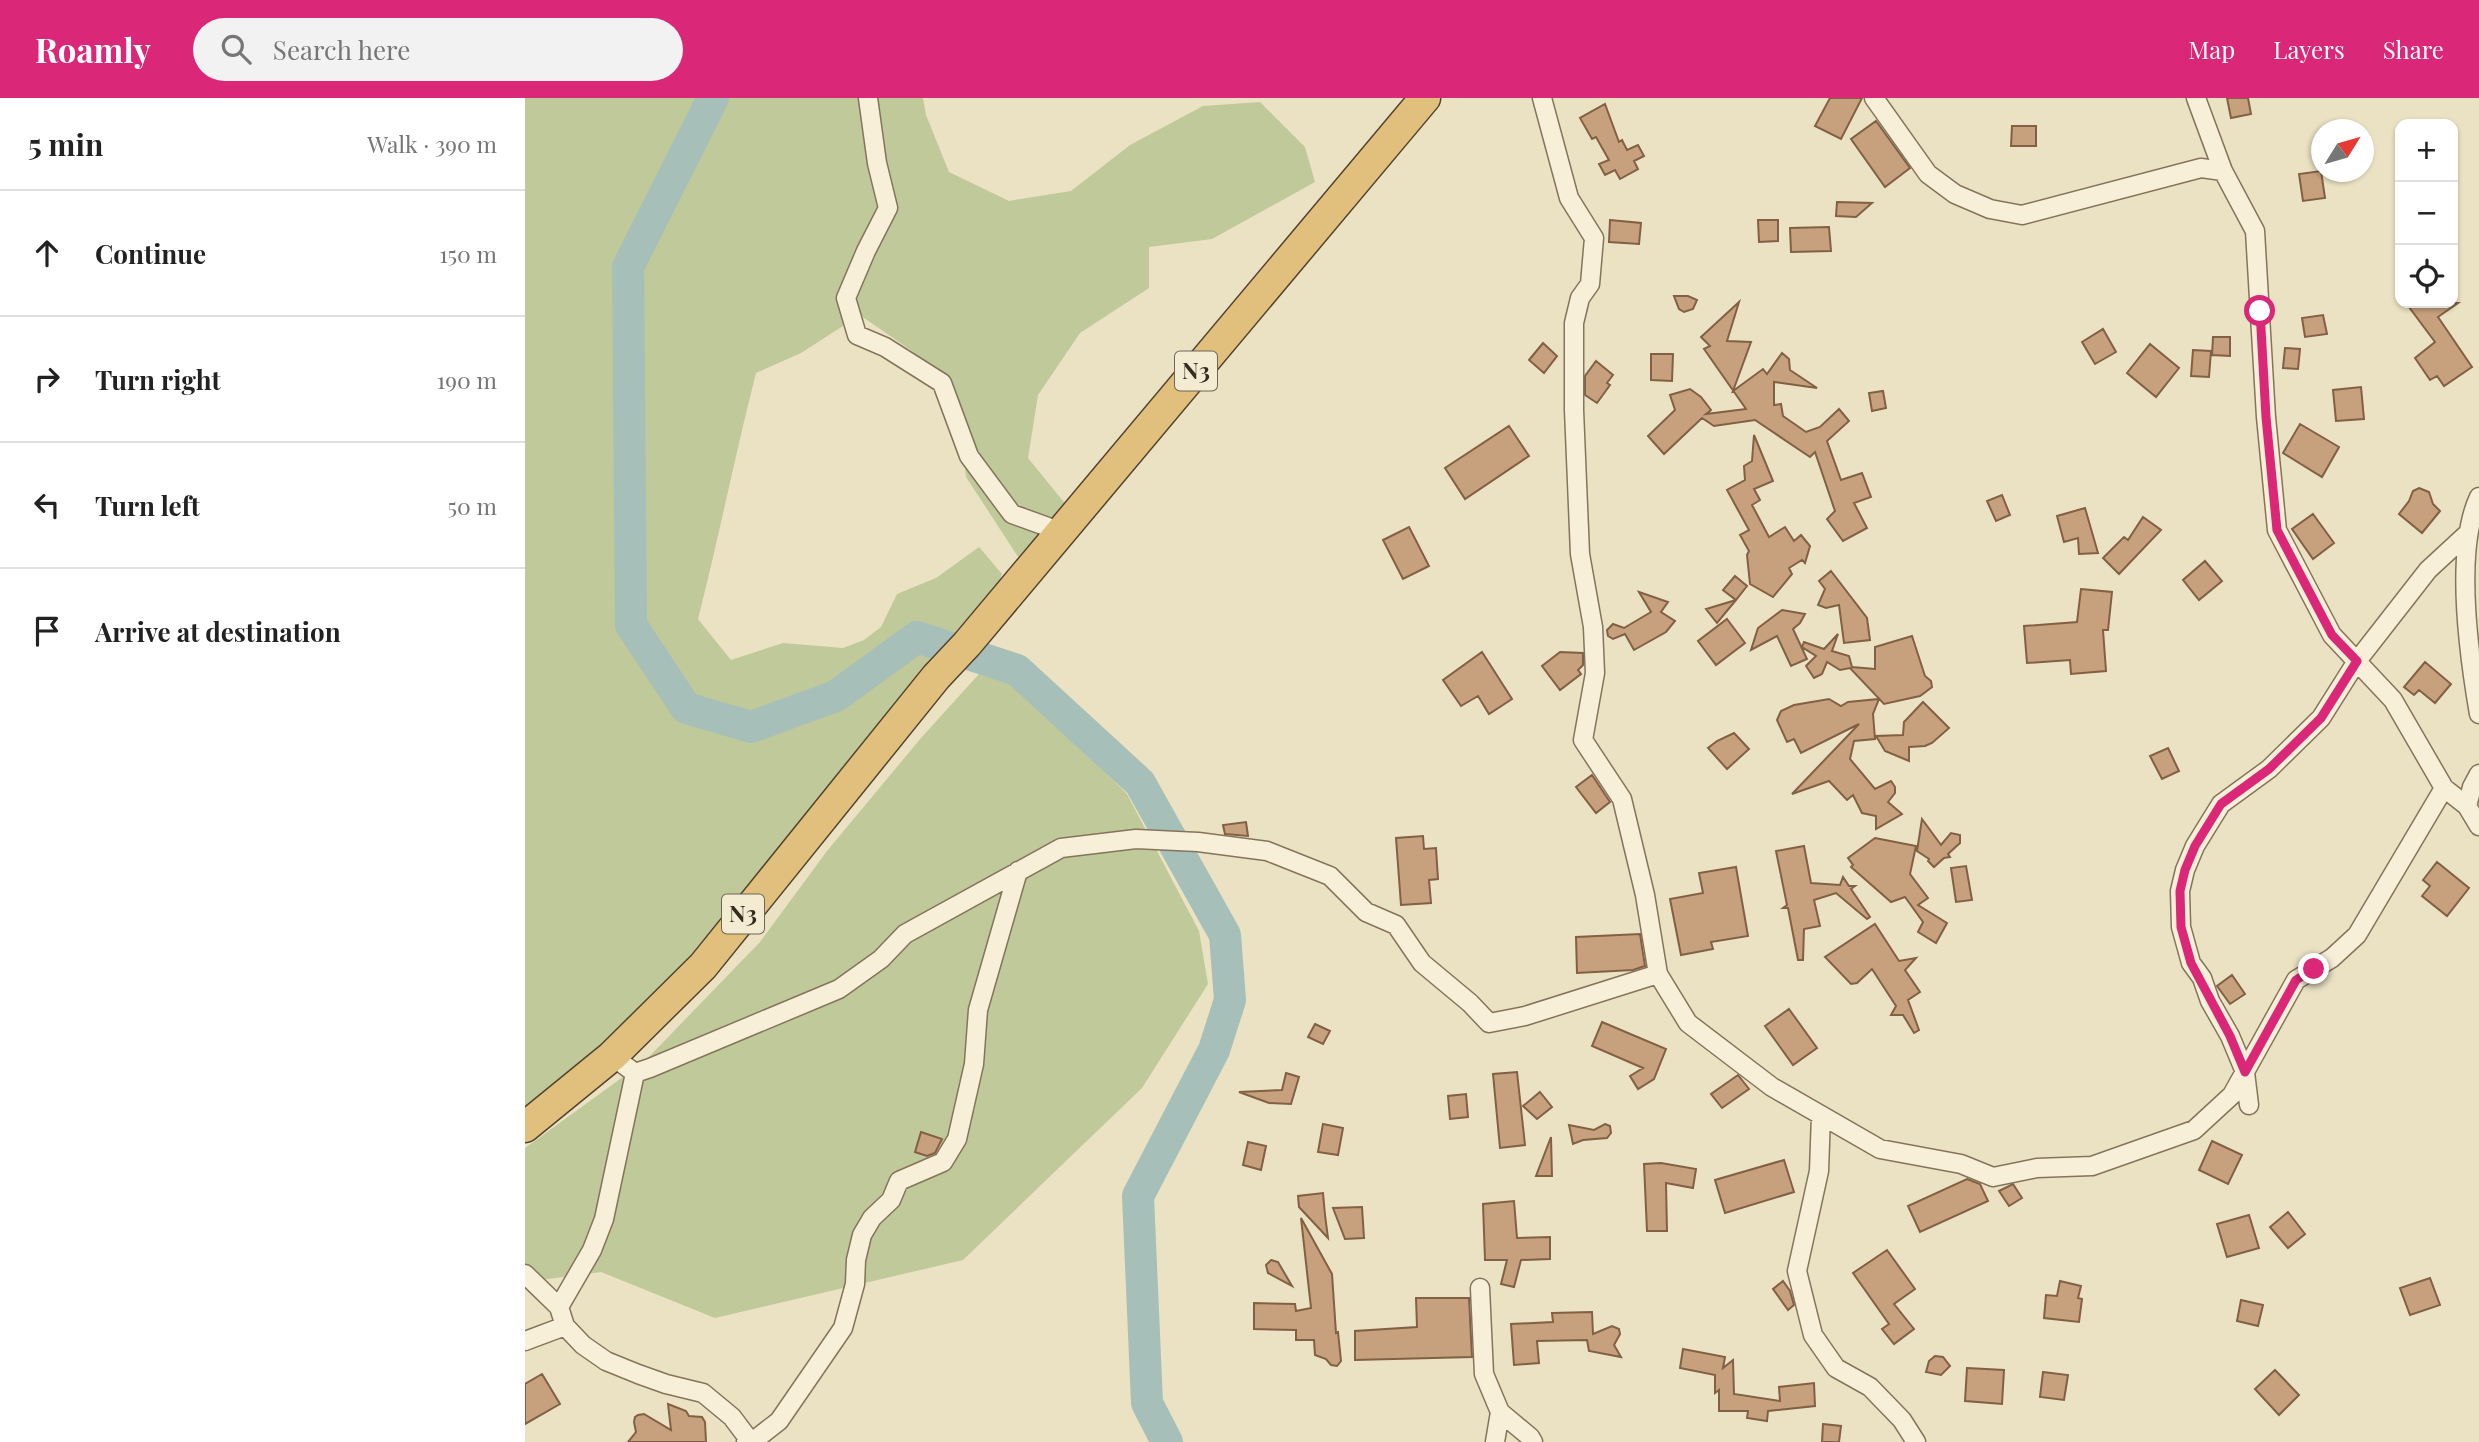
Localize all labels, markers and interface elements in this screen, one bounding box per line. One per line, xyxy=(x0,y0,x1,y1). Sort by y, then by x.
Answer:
search box xyxy=(193,18,683,81)
text: Roamly xyxy=(35,27,151,71)
icon: search xyxy=(217,30,255,68)
text: Search here xyxy=(273,32,410,67)
text: Map xyxy=(2189,33,2235,65)
text: Layers xyxy=(2273,33,2345,65)
text: Share xyxy=(2383,33,2444,65)
north arrow xyxy=(2311,119,2374,182)
map controls xyxy=(2395,119,2458,308)
button: + xyxy=(2395,119,2458,182)
text: 5 min xyxy=(28,124,103,164)
text: Walk · 390 m xyxy=(367,128,497,159)
button: − xyxy=(2395,182,2458,245)
icon: ahead xyxy=(28,234,66,272)
text: Continue xyxy=(95,236,206,271)
text: 150 m xyxy=(439,238,497,269)
button: locate xyxy=(2395,245,2458,308)
route start xyxy=(2244,295,2275,326)
road number: N3 xyxy=(1175,352,1217,390)
icon: right xyxy=(28,360,66,398)
text: Turn right xyxy=(95,362,221,397)
text: 190 m xyxy=(437,364,497,395)
icon: left xyxy=(28,486,66,524)
text: Turn left xyxy=(95,488,200,523)
text: 50 m xyxy=(448,490,497,521)
icon: arrive xyxy=(28,612,66,650)
text: Arrive at destination xyxy=(95,614,341,649)
road number: N3 xyxy=(722,894,764,934)
route end xyxy=(2298,953,2329,984)

